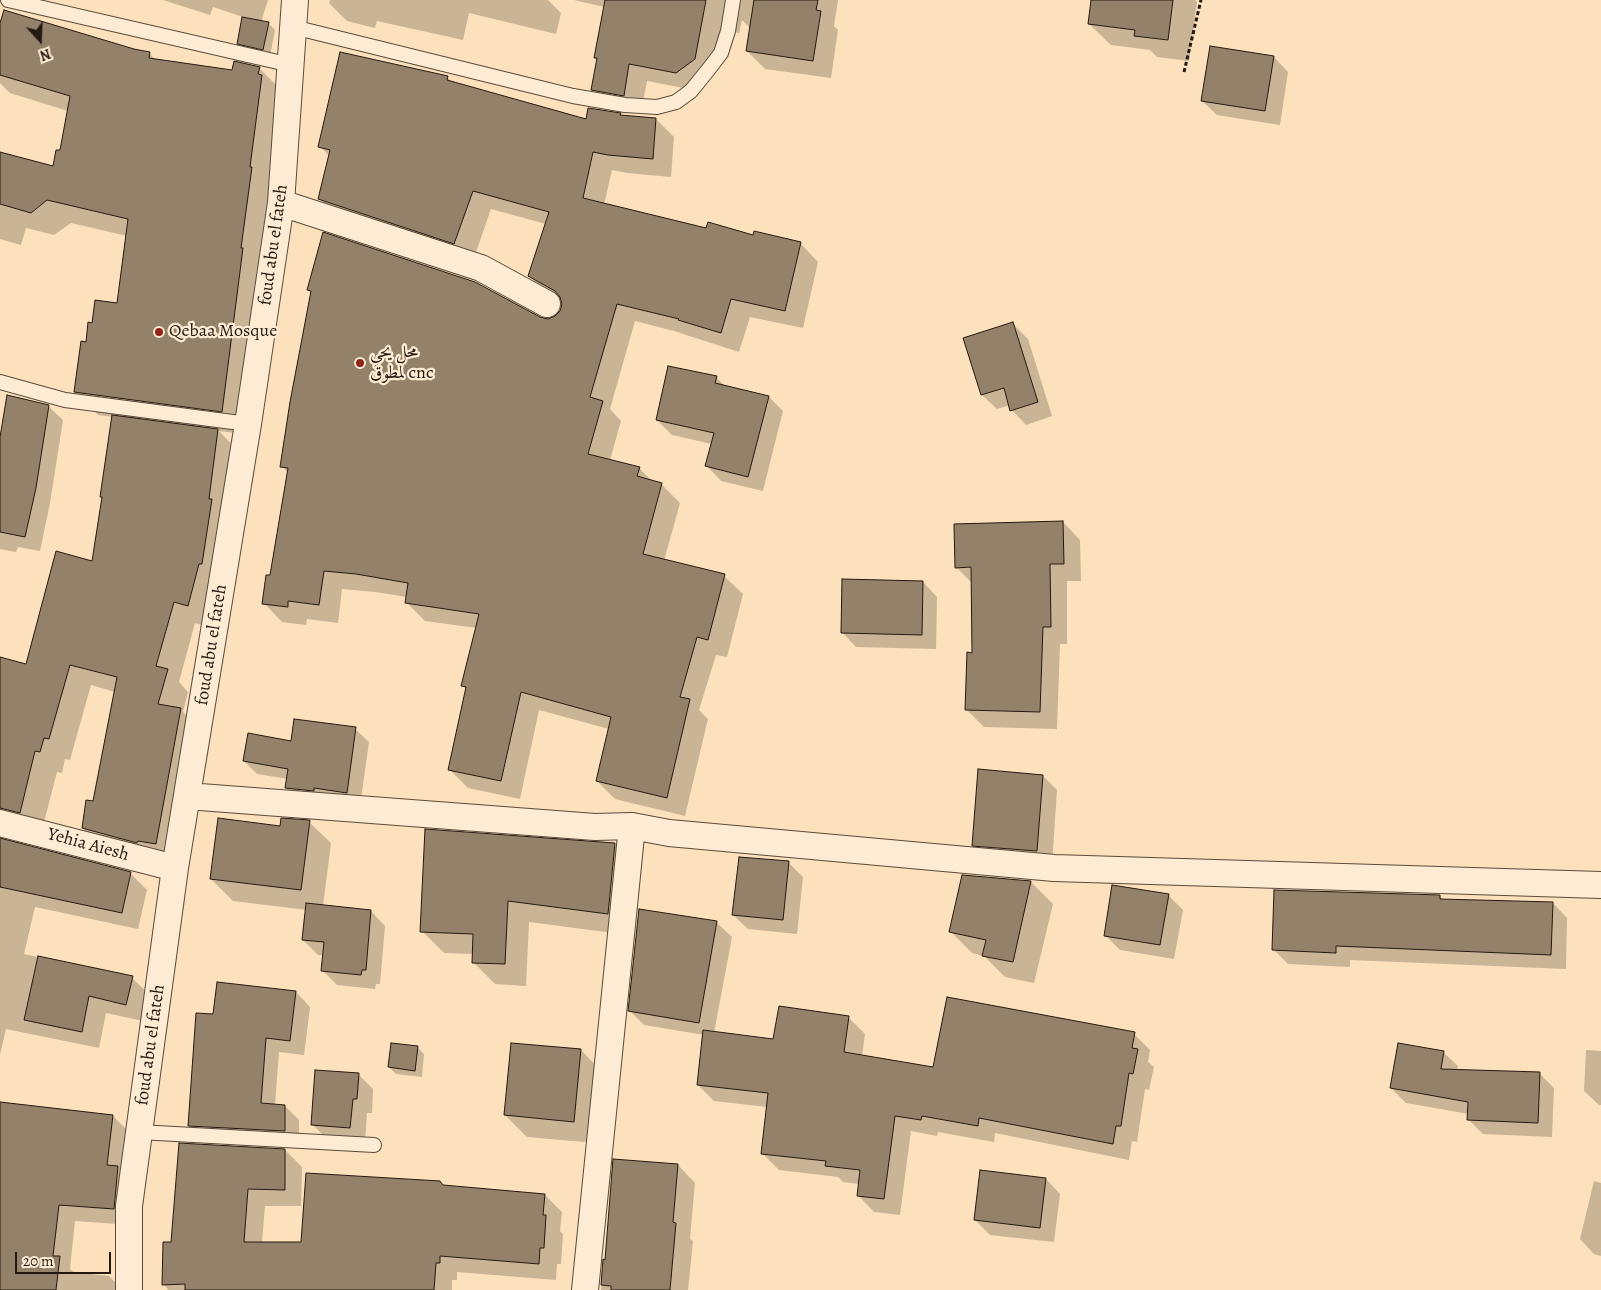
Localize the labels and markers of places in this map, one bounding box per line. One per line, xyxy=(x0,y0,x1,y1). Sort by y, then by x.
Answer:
place label: Qebaa Mosque xyxy=(169,321,277,343)
marker: Qebaa Mosque xyxy=(153,326,165,338)
place label: محل يحي لمطوق cnc xyxy=(370,342,434,384)
marker: محل يحي لمطوق cnc xyxy=(354,357,366,369)

